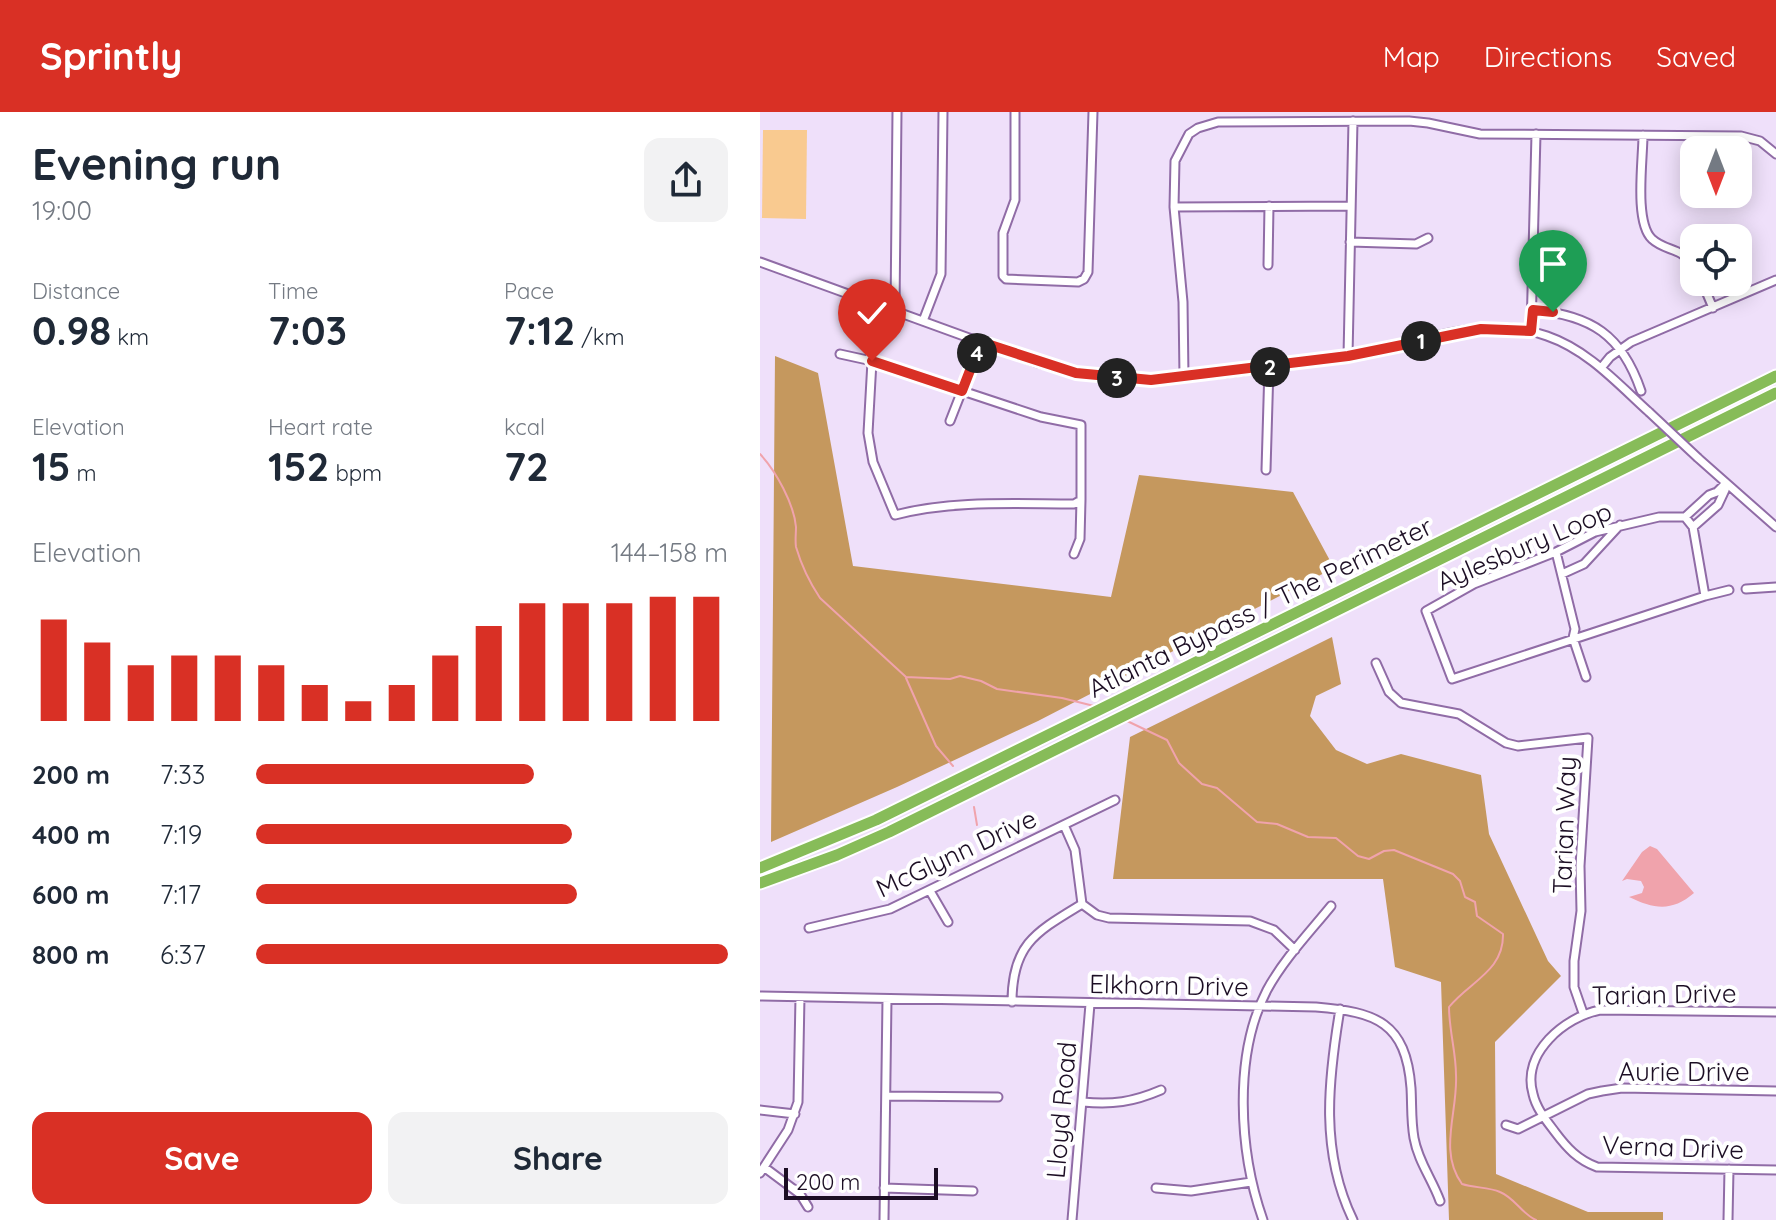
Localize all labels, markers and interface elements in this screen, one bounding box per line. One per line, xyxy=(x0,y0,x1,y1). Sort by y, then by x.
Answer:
text: Sprintly xyxy=(40,32,182,80)
text: Map xyxy=(1383,39,1440,74)
text: Directions xyxy=(1484,39,1612,74)
text: Saved xyxy=(1656,39,1736,74)
text: Evening run xyxy=(32,136,281,191)
north arrow xyxy=(1680,136,1752,208)
map controls xyxy=(1680,136,1752,296)
button: share xyxy=(644,138,728,222)
text: 19:00 xyxy=(32,194,92,227)
button: locate xyxy=(1680,224,1752,296)
pin xyxy=(1519,230,1587,312)
icon: arrive xyxy=(1531,242,1575,286)
text: Distance xyxy=(32,277,120,305)
text: Time xyxy=(268,277,319,305)
text: Pace xyxy=(504,277,554,305)
pin xyxy=(838,279,906,361)
icon: check xyxy=(850,291,894,335)
text: 0.98 xyxy=(32,305,111,355)
text: 7:03 xyxy=(268,305,347,355)
text: 7:12 xyxy=(504,305,575,355)
pin: 1 xyxy=(1401,321,1441,361)
text: km xyxy=(111,323,149,351)
text: /km xyxy=(575,323,625,351)
text: 1 xyxy=(1417,327,1425,355)
pin: 4 xyxy=(957,333,997,373)
text: 4 xyxy=(971,339,983,367)
pin: 2 xyxy=(1250,347,1290,387)
text: 2 xyxy=(1264,353,1276,381)
pin: 3 xyxy=(1097,358,1137,398)
text: 3 xyxy=(1111,364,1123,392)
text: Elevation xyxy=(32,413,125,441)
text: Heart rate xyxy=(268,413,373,441)
text: kcal xyxy=(504,413,545,441)
text: 15 xyxy=(32,441,71,491)
text: 152 xyxy=(268,441,329,491)
text: 72 xyxy=(504,441,549,491)
text: m xyxy=(71,459,97,487)
text: bpm xyxy=(329,459,382,487)
street label: Aylesbury Loop xyxy=(1432,494,1616,598)
street label: Atlanta Bypass / The Perimeter xyxy=(1083,509,1437,705)
text: Elevation xyxy=(32,536,142,569)
text: 144–158 m xyxy=(611,536,728,569)
street label: Tarian Way xyxy=(1545,756,1583,894)
text: 200 m xyxy=(32,758,110,791)
text: 7:33 xyxy=(160,758,205,791)
street label: McGlynn Drive xyxy=(871,801,1041,905)
text: 400 m xyxy=(32,818,110,851)
text: 7:19 xyxy=(160,818,202,851)
text: 600 m xyxy=(32,878,110,911)
text: 7:17 xyxy=(160,878,201,911)
text: 800 m xyxy=(32,938,109,971)
text: 6:37 xyxy=(160,938,206,971)
street label: Elkhorn Drive xyxy=(1089,967,1249,1003)
street label: Tarian Drive xyxy=(1591,976,1737,1012)
street label: Lloyd Road xyxy=(1039,1040,1083,1180)
street label: Aurie Drive xyxy=(1618,1055,1750,1088)
button: Save xyxy=(32,1112,372,1204)
button: Share xyxy=(388,1112,728,1204)
street label: Verna Drive xyxy=(1602,1128,1744,1166)
scale bar xyxy=(784,1164,938,1200)
text: 200 m xyxy=(796,1168,860,1196)

